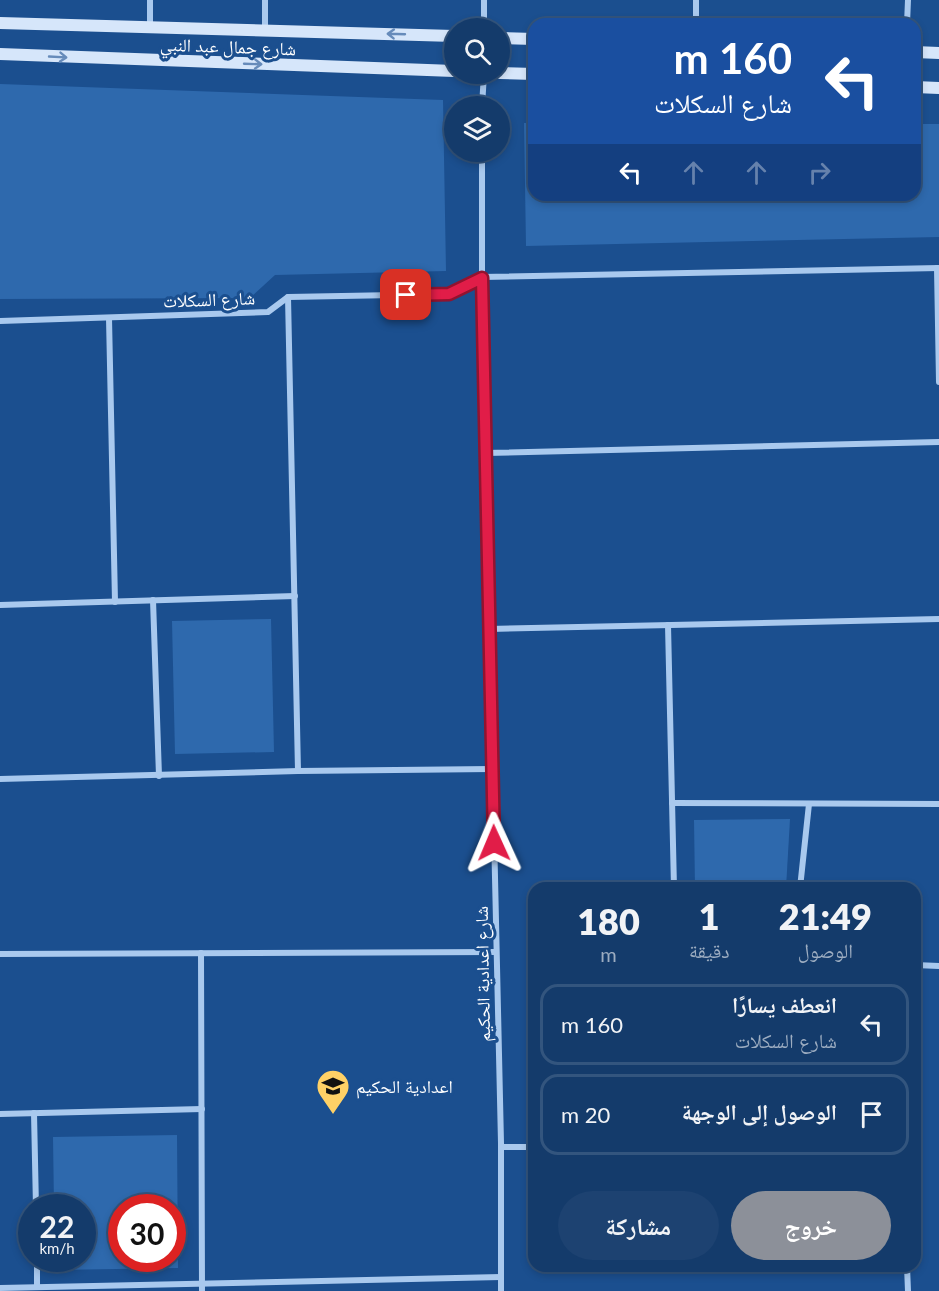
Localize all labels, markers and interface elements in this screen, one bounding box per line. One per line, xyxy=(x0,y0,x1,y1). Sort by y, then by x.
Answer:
map controls xyxy=(444,18,510,162)
button: search xyxy=(444,18,510,84)
one-way arrow xyxy=(387,28,407,40)
street label: شارع جمال عبد النبي xyxy=(159,33,296,64)
text: 160 m xyxy=(674,33,792,83)
icon: left xyxy=(813,42,891,120)
one-way arrow xyxy=(48,52,68,63)
one-way arrow xyxy=(243,59,263,70)
text: شارع السكلات xyxy=(654,86,792,119)
button: layers xyxy=(444,96,510,162)
icon: left xyxy=(614,156,647,189)
icon: ahead xyxy=(677,156,710,189)
icon: ahead xyxy=(740,156,773,189)
icon: right xyxy=(803,156,836,189)
pin xyxy=(380,269,431,320)
icon: arrive xyxy=(389,278,422,311)
street label: شارع السكلات xyxy=(163,286,255,313)
position arrow xyxy=(462,811,526,875)
text: 1 xyxy=(699,894,720,938)
text: 21:49 xyxy=(779,894,872,938)
text: 180 xyxy=(577,899,640,943)
street label: شارع اعدادية الحكيم xyxy=(470,906,496,1042)
text: دقيقة xyxy=(689,938,730,962)
text: الوصول xyxy=(798,938,853,962)
text: m xyxy=(600,942,617,966)
text: انعطف يسارًا xyxy=(732,991,837,1018)
icon: left xyxy=(855,1008,888,1041)
text: 160 m xyxy=(561,1011,623,1038)
text: شارع السكلات xyxy=(735,1028,837,1052)
school or university icon: اعدادية الحكيم xyxy=(315,1068,351,1115)
place label: اعدادية الحكيم xyxy=(356,1075,453,1099)
text: الوصول إلى الوجهة xyxy=(682,1098,837,1125)
icon: arrive xyxy=(855,1098,888,1131)
text: 20 m xyxy=(561,1101,610,1128)
button: مشاركة xyxy=(558,1191,719,1260)
button: خروج xyxy=(731,1191,891,1260)
speed limit sign: 30 xyxy=(108,1194,186,1272)
text: 22 xyxy=(40,1208,74,1244)
text: km/h xyxy=(39,1239,75,1257)

